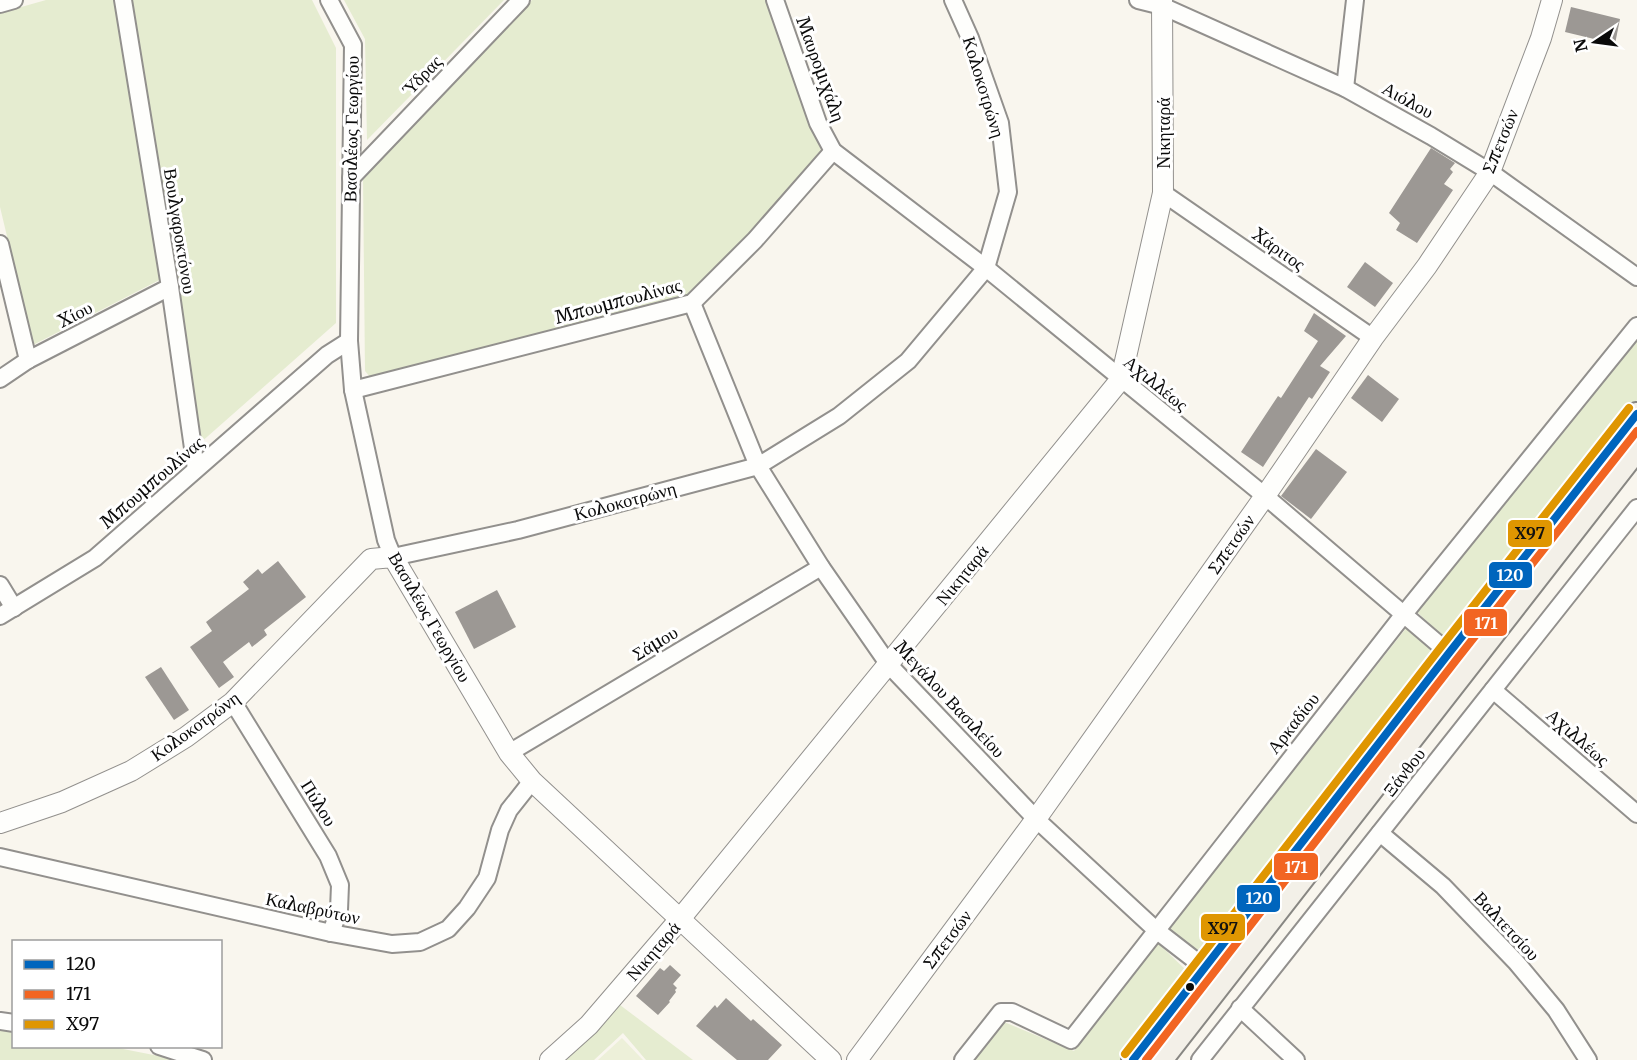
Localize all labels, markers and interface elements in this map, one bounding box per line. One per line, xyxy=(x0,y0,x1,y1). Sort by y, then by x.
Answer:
north arrow xyxy=(1565,12,1625,72)
street label: Μαυρομιχάλη xyxy=(791,13,851,125)
street label: Κολοκοτρώνη xyxy=(958,34,1010,140)
text: N xyxy=(1569,37,1592,54)
street label: Ύδρας xyxy=(397,50,447,101)
street label: Βασιλέως Γεωργίου xyxy=(338,55,364,203)
street label: Αιόλου xyxy=(1378,77,1438,123)
street label: Νικηταρά xyxy=(1152,97,1175,169)
street label: Σπετσών xyxy=(1477,105,1523,177)
street label: Βουλγαροκτόνου xyxy=(159,166,201,296)
street label: Χάριτος xyxy=(1248,223,1310,275)
street label: Μπουμπουλίνας xyxy=(552,273,684,329)
street label: Χίου xyxy=(54,296,96,332)
street label: Αχιλλέως xyxy=(1119,350,1193,416)
street label: Μπουμπουλίνας xyxy=(95,431,209,533)
street label: Κολοκοτρώνη xyxy=(571,476,679,526)
street label: Σπετσών xyxy=(1202,510,1260,578)
line badge: X97 xyxy=(1507,519,1553,548)
text: X97 xyxy=(1515,523,1546,543)
street label: Νικηταρά xyxy=(931,540,994,610)
street label: Βασιλέως Γεωργίου xyxy=(383,548,477,686)
line badge: 120 xyxy=(1488,561,1533,589)
text: 120 xyxy=(1496,565,1524,585)
line badge: 171 xyxy=(1463,608,1508,637)
text: 171 xyxy=(1474,613,1498,633)
street label: Σάμου xyxy=(628,620,682,665)
street label: Μεγάλου Βασιλείου xyxy=(890,635,1010,763)
street label: Κολοκοτρώνη xyxy=(146,686,244,766)
street label: Αρκαδίου xyxy=(1262,688,1324,758)
street label: Αχιλλέως xyxy=(1542,703,1614,771)
street label: Ξάνθου xyxy=(1378,743,1430,801)
street label: Πύλου xyxy=(296,776,342,830)
line badge: 171 xyxy=(1273,852,1319,881)
text: 171 xyxy=(1284,857,1308,877)
line badge: 120 xyxy=(1236,884,1281,913)
street label: Καλαβρύτων xyxy=(264,887,362,929)
street label: Βαλτετσίου xyxy=(1469,887,1545,965)
text: 120 xyxy=(1245,888,1273,908)
street label: Σπετσών xyxy=(917,905,977,973)
line badge: X97 xyxy=(1200,913,1246,942)
street label: Νικηταρά xyxy=(621,916,685,985)
text: X97 xyxy=(1208,918,1239,938)
legend xyxy=(12,940,222,1048)
text: 120 xyxy=(66,952,96,975)
unlabelled marker xyxy=(1184,981,1196,993)
text: 171 xyxy=(66,982,91,1005)
text: X97 xyxy=(66,1012,99,1035)

